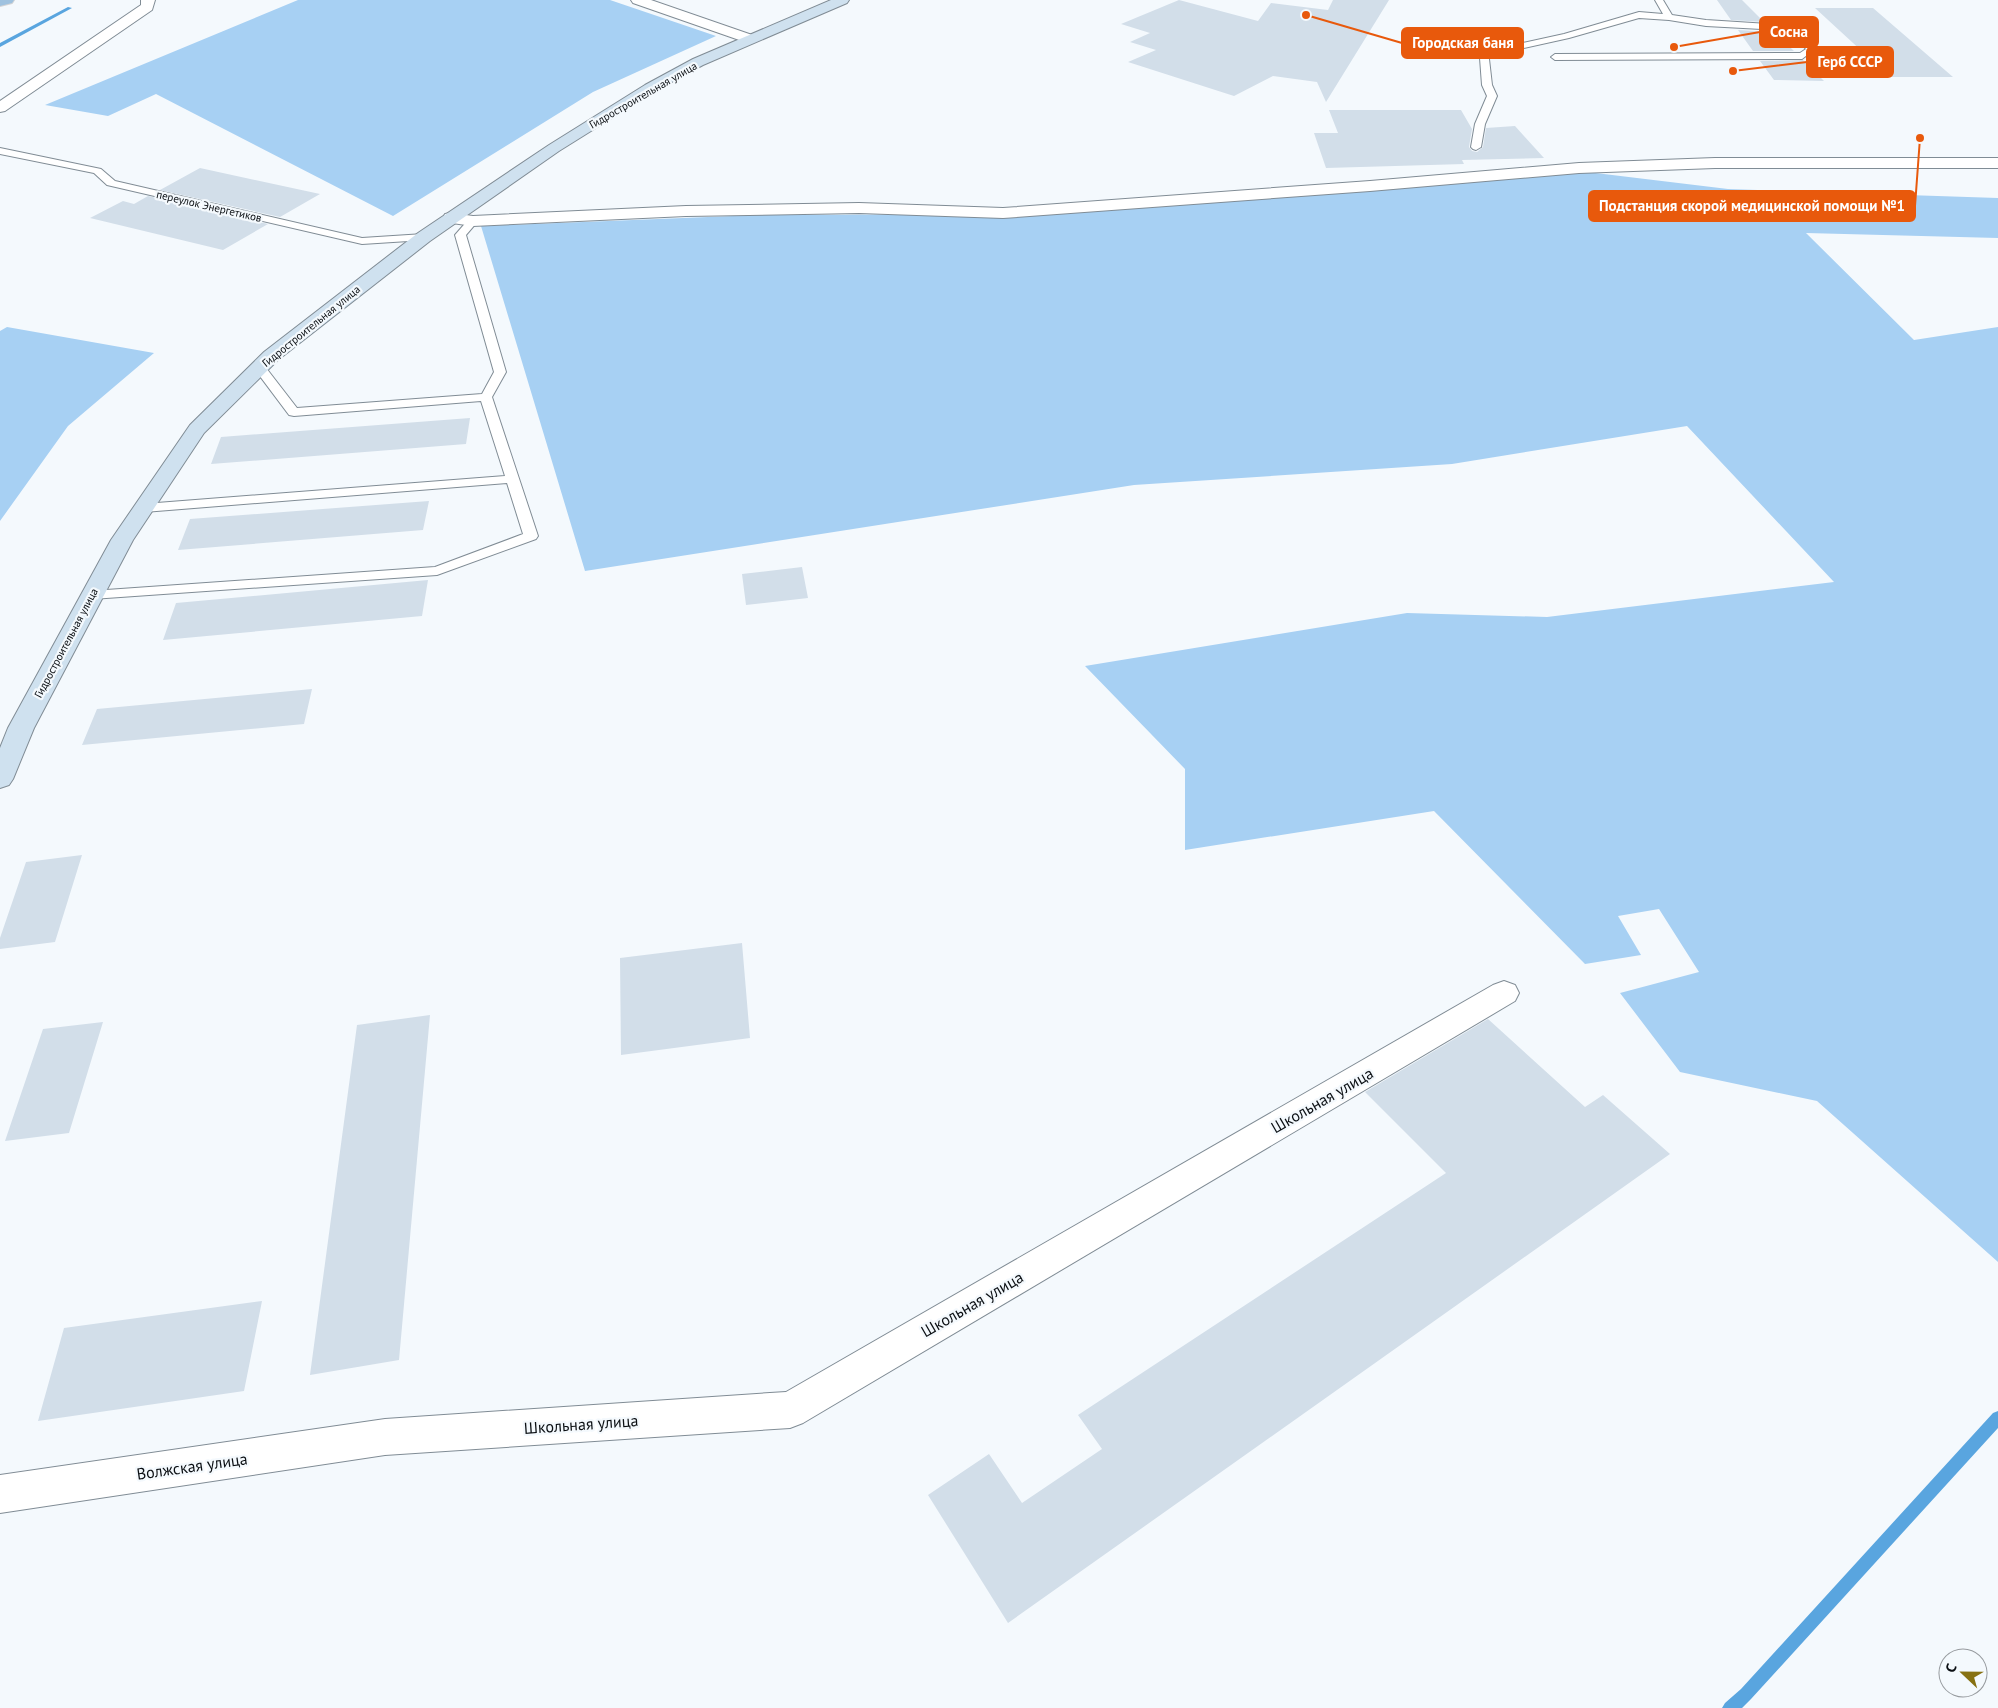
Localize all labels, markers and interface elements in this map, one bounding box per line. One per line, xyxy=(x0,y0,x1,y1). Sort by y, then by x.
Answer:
callout: Сосна xyxy=(1760,17,1818,47)
text: Сосна xyxy=(1770,22,1808,41)
callout: Городская баня xyxy=(1402,28,1523,58)
text: Городская баня xyxy=(1412,33,1514,52)
callout: Герб СССР xyxy=(1807,47,1893,77)
text: Герб СССР xyxy=(1817,52,1883,71)
street label: Гидростроительная улица xyxy=(587,58,699,132)
street label: переулок Энергетиков xyxy=(155,187,263,225)
callout: Подстанция скорой медицинской помощи №1 xyxy=(1589,191,1915,221)
text: Подстанция скорой медицинской помощи №1 xyxy=(1599,196,1905,215)
street label: Гидростроительная улица xyxy=(259,282,363,370)
street label: Гидростроительная улица xyxy=(31,586,101,700)
street label: Школьная улица xyxy=(1267,1063,1377,1137)
street label: Школьная улица xyxy=(917,1267,1027,1341)
street label: Школьная улица xyxy=(523,1410,639,1438)
street label: Волжская улица xyxy=(135,1448,249,1484)
north arrow xyxy=(1938,1648,1988,1698)
text: С xyxy=(1941,1661,1961,1675)

